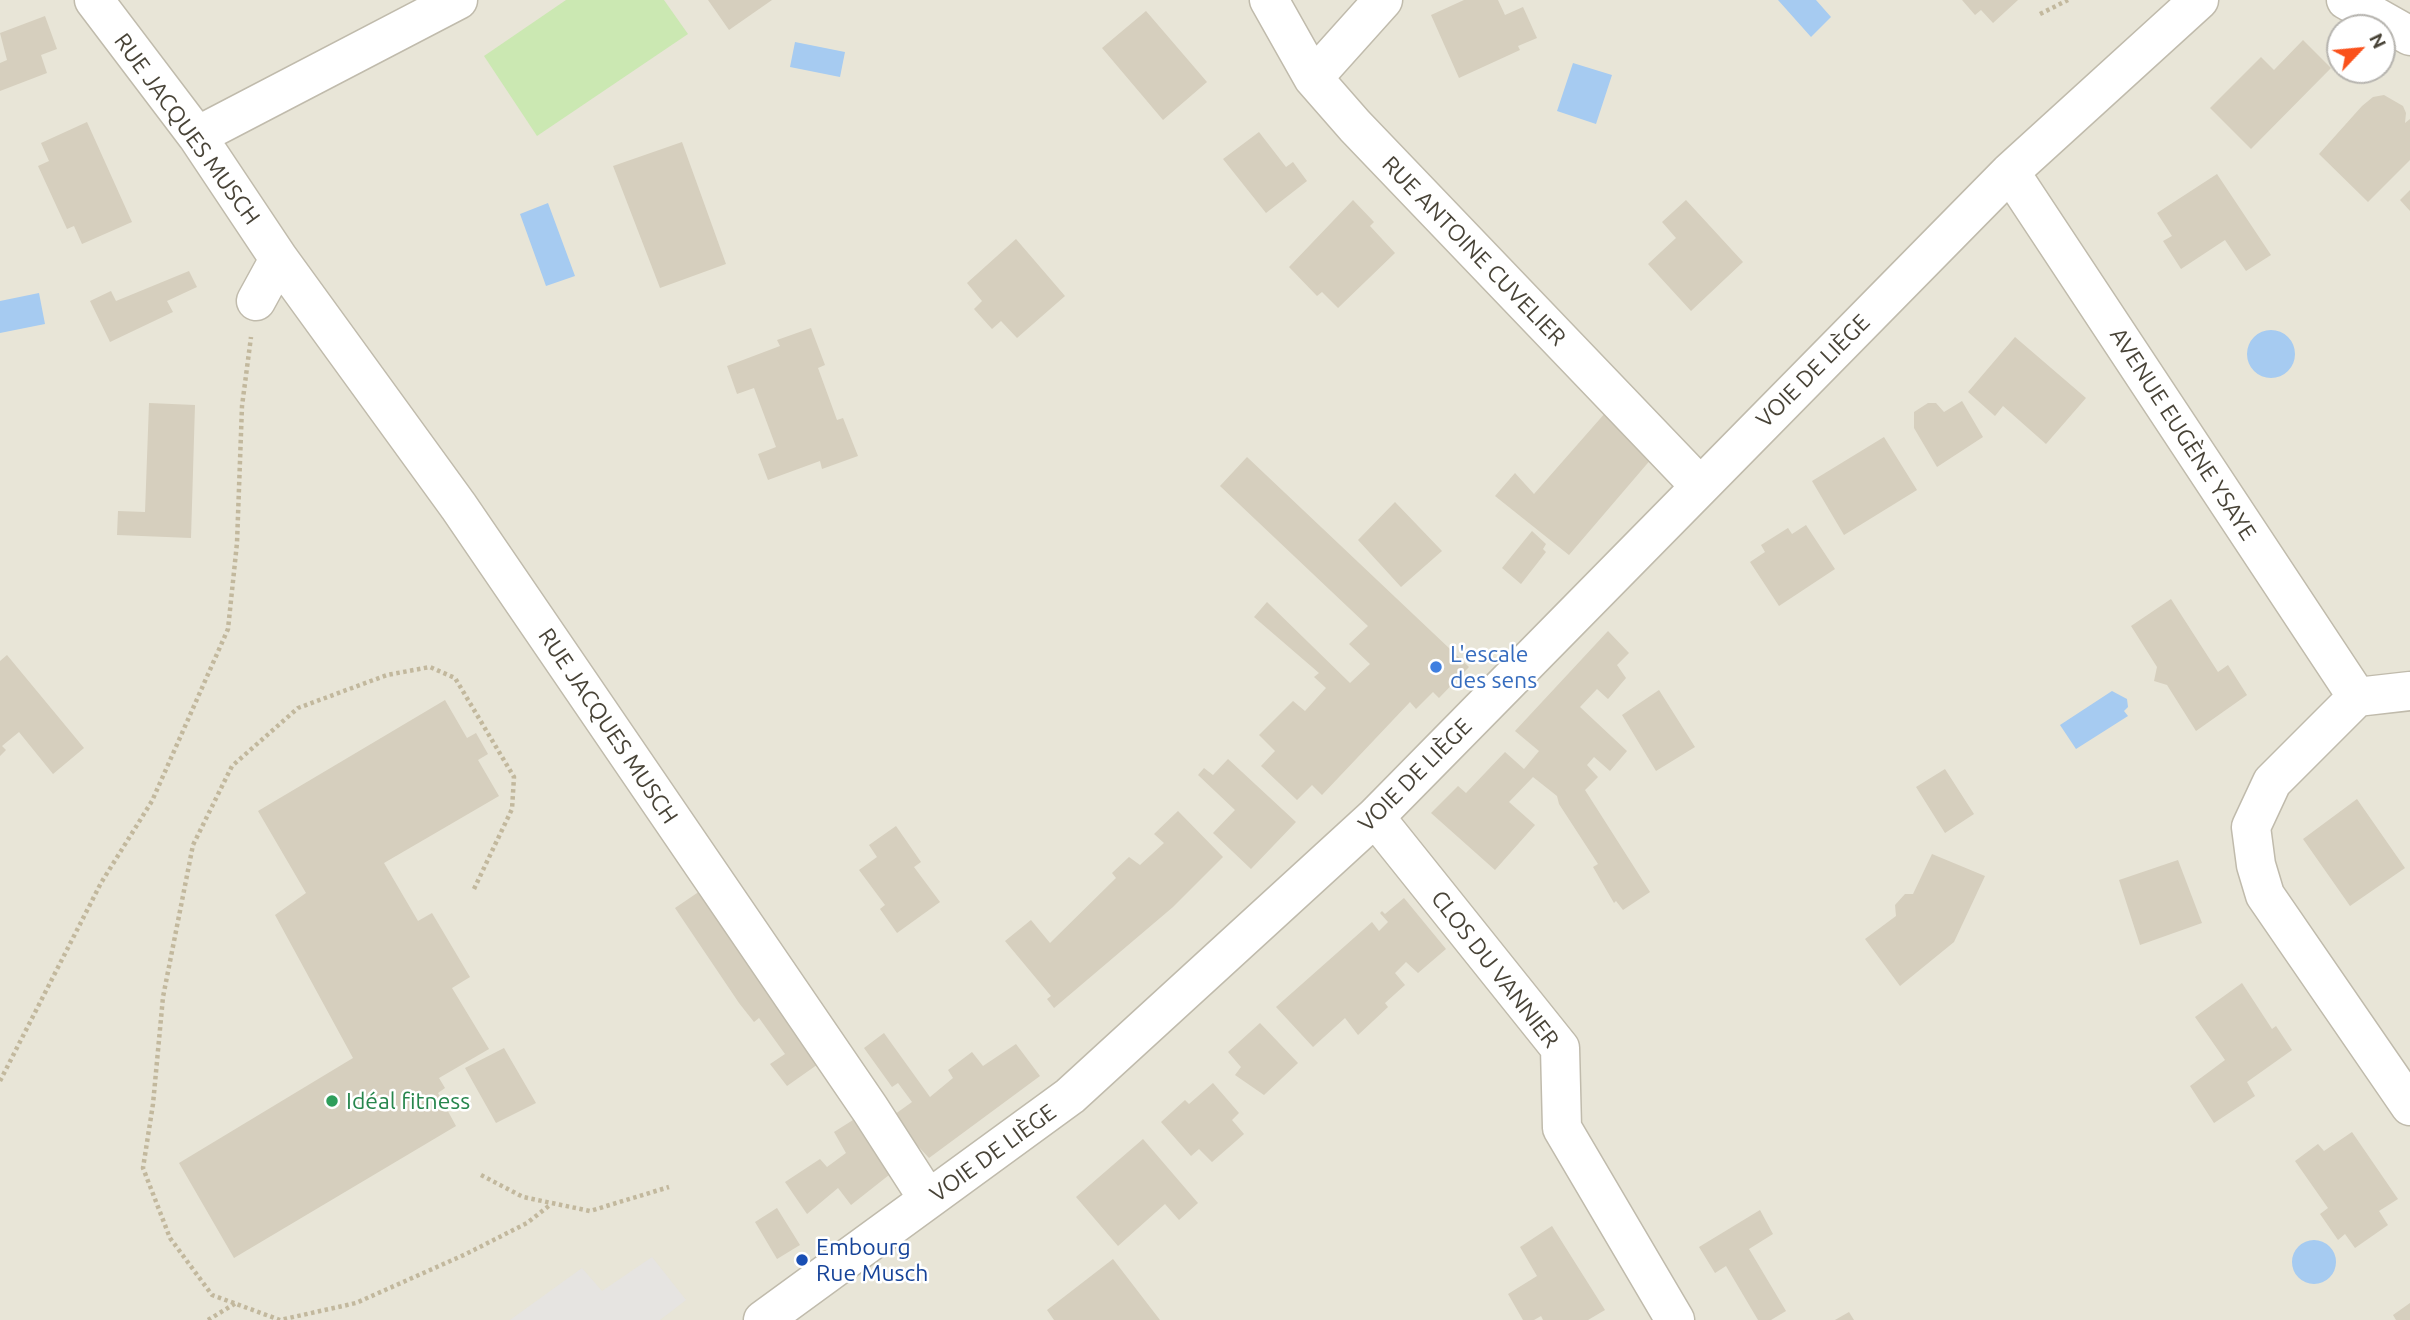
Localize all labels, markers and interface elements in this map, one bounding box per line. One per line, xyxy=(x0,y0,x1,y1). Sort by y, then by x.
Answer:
north arrow xyxy=(2326,14,2396,84)
street label: RUE JACQUES MUSCH xyxy=(108,28,266,230)
text: N xyxy=(2365,29,2391,52)
street label: RUE ANTOINE CUVELIER xyxy=(1376,151,1572,351)
street label: VOIE DE LIÈGE xyxy=(1751,309,1875,433)
street label: AVENUE EUGÈNE YSAYE xyxy=(2104,323,2262,545)
street label: RUE JACQUES MUSCH xyxy=(532,623,684,829)
place label: L'escale des sens xyxy=(1450,640,1537,694)
marker: L'escale des sens xyxy=(1428,659,1444,675)
street label: VOIE DE LIÈGE xyxy=(1353,713,1477,837)
street label: CLOS DU VANNIER xyxy=(1425,885,1565,1053)
place label: Idéal fitness xyxy=(346,1087,470,1115)
marker: Idéal fitness xyxy=(324,1093,340,1109)
street label: VOIE DE LIÈGE xyxy=(925,1098,1061,1208)
place label: Embourg Rue Musch xyxy=(816,1233,928,1287)
marker: Embourg Rue Musch xyxy=(794,1252,810,1268)

